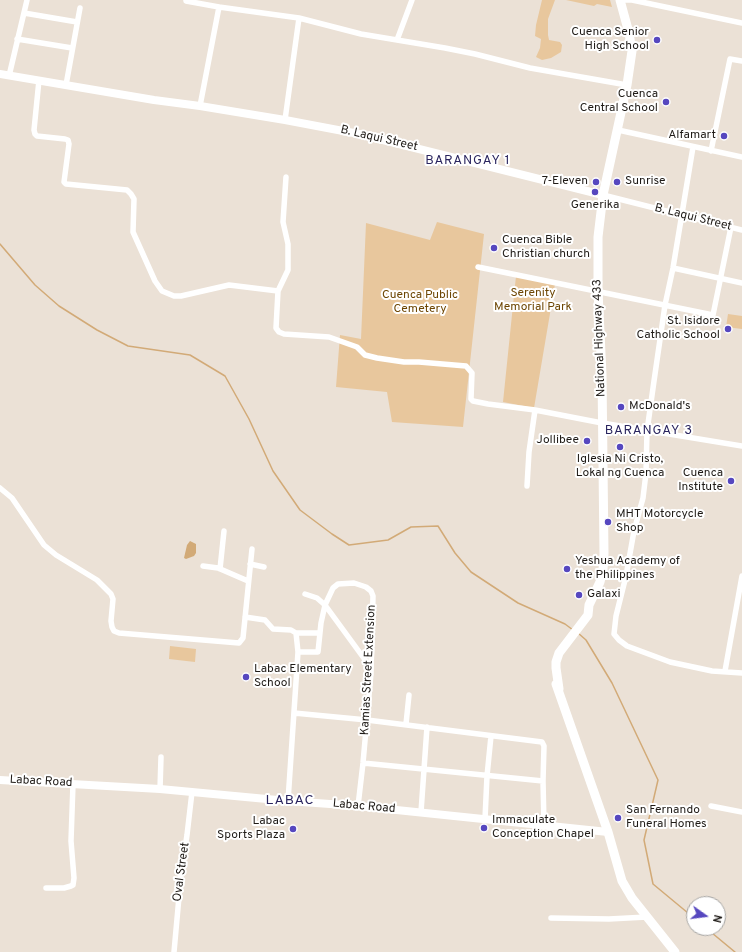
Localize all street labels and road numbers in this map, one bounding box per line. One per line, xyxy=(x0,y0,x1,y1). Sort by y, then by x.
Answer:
street label: B. Laqui Street xyxy=(339,123,419,155)
street label: B. Laqui Street xyxy=(653,201,733,235)
street label: National Highway 433 xyxy=(591,279,609,397)
street label: Kamias Street Extension xyxy=(358,604,380,736)
street label: Labac Road xyxy=(9,773,73,791)
street label: Labac Road xyxy=(332,797,396,817)
street label: Oval Street xyxy=(171,841,193,903)

